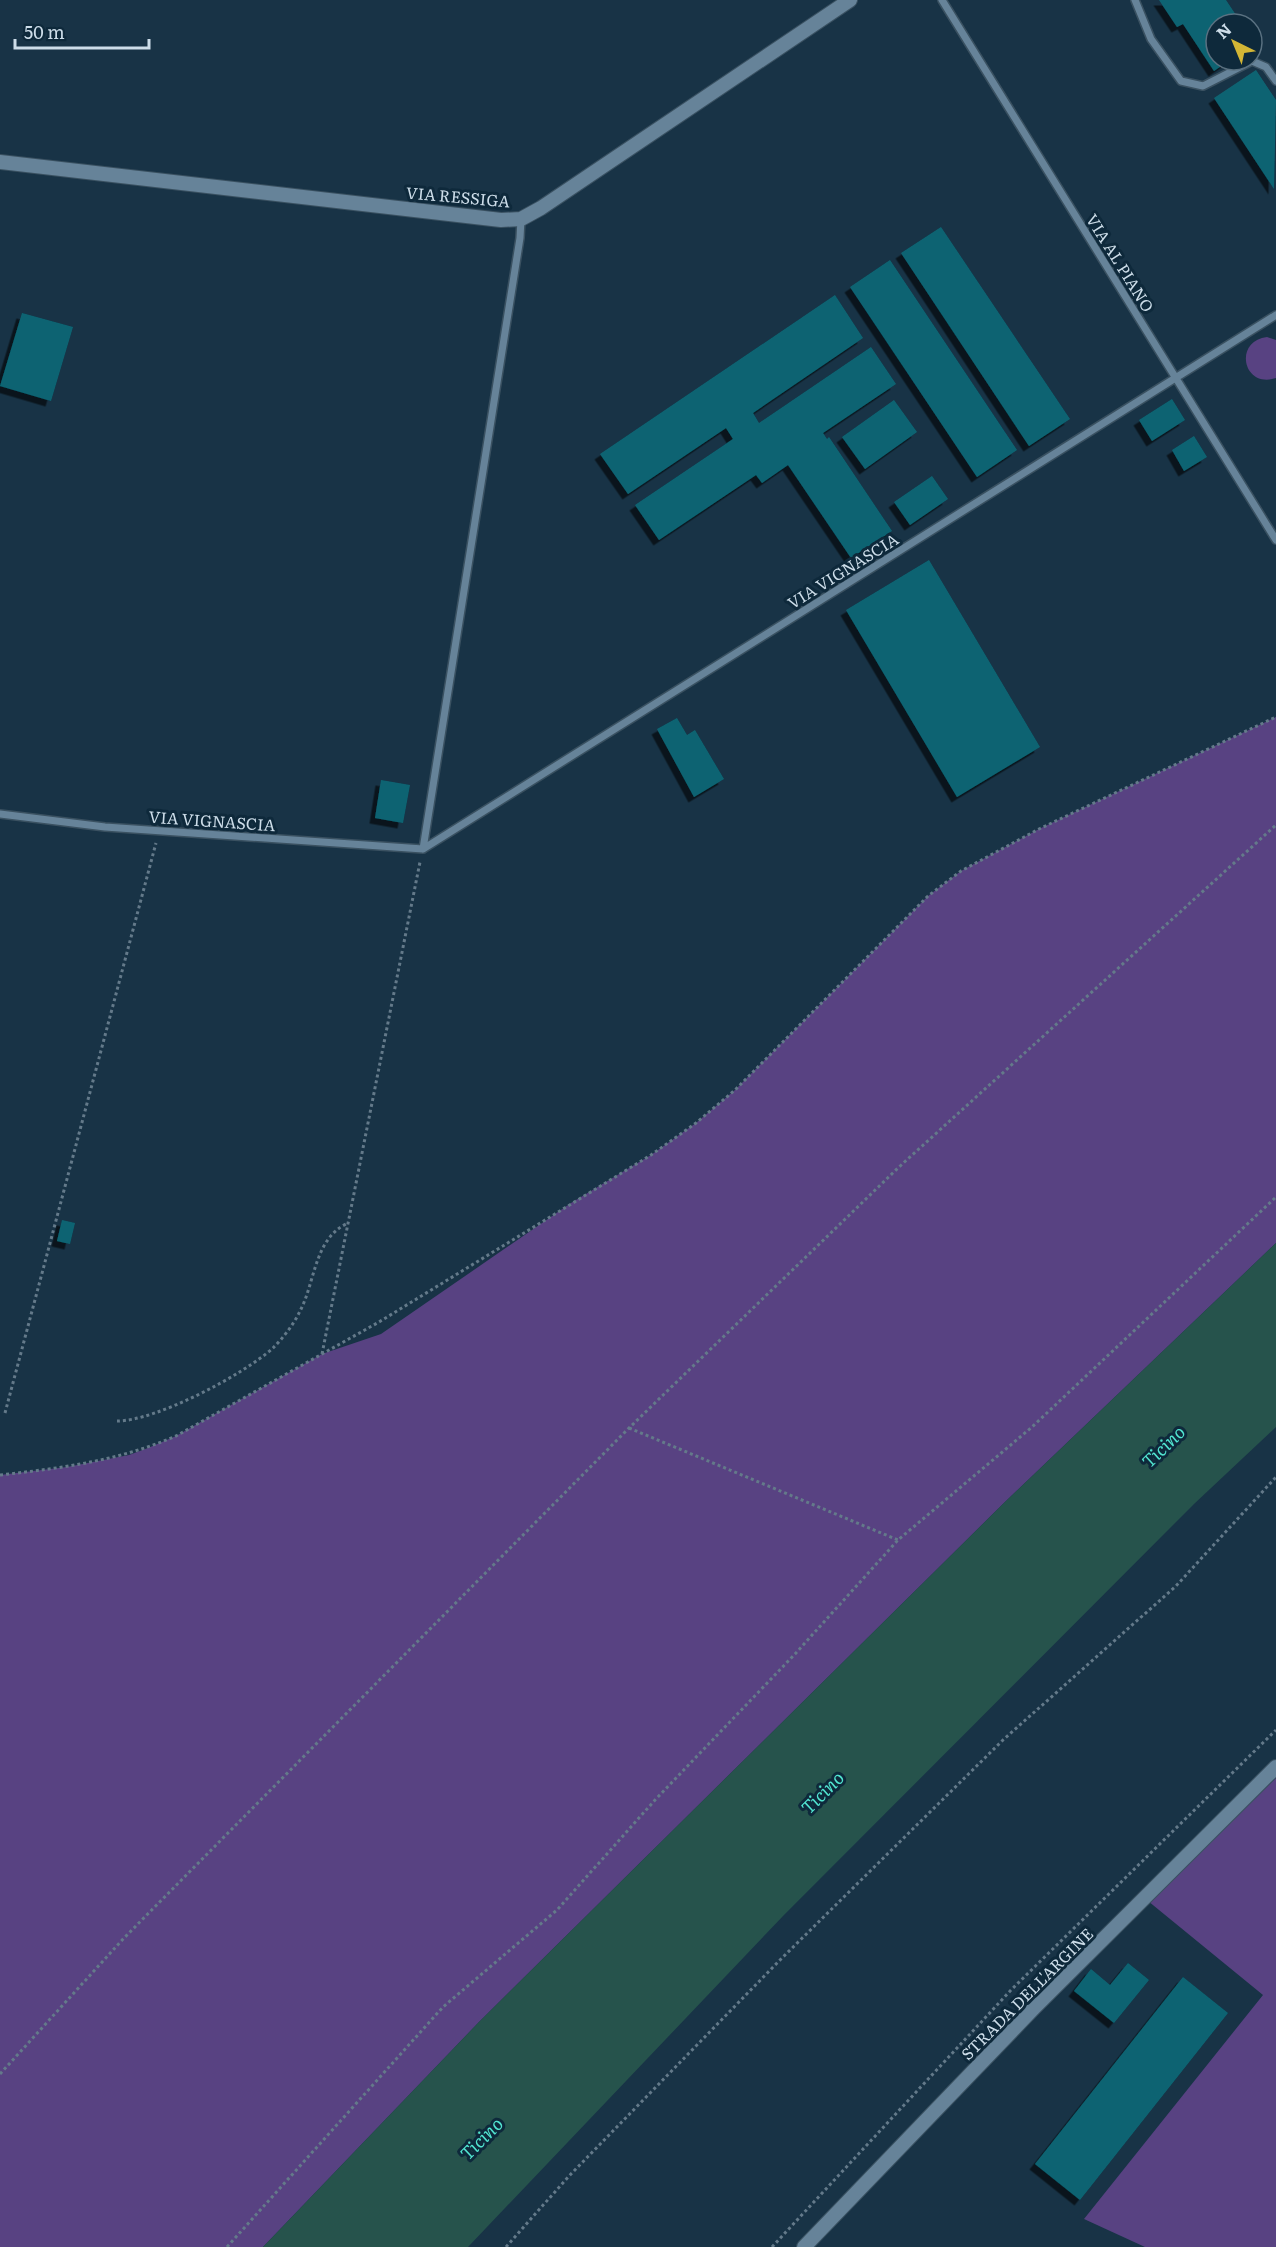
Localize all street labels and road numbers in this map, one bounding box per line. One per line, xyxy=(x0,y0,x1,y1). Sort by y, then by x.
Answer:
street label: VIA RESSIGA xyxy=(405,179,511,213)
street label: VIA AL PIANO xyxy=(1081,209,1161,316)
street label: VIA VIGNASCIA xyxy=(782,526,903,614)
street label: VIA VIGNASCIA xyxy=(148,804,277,836)
street label: STRADA DELL'ARGINE xyxy=(955,1922,1098,2065)

